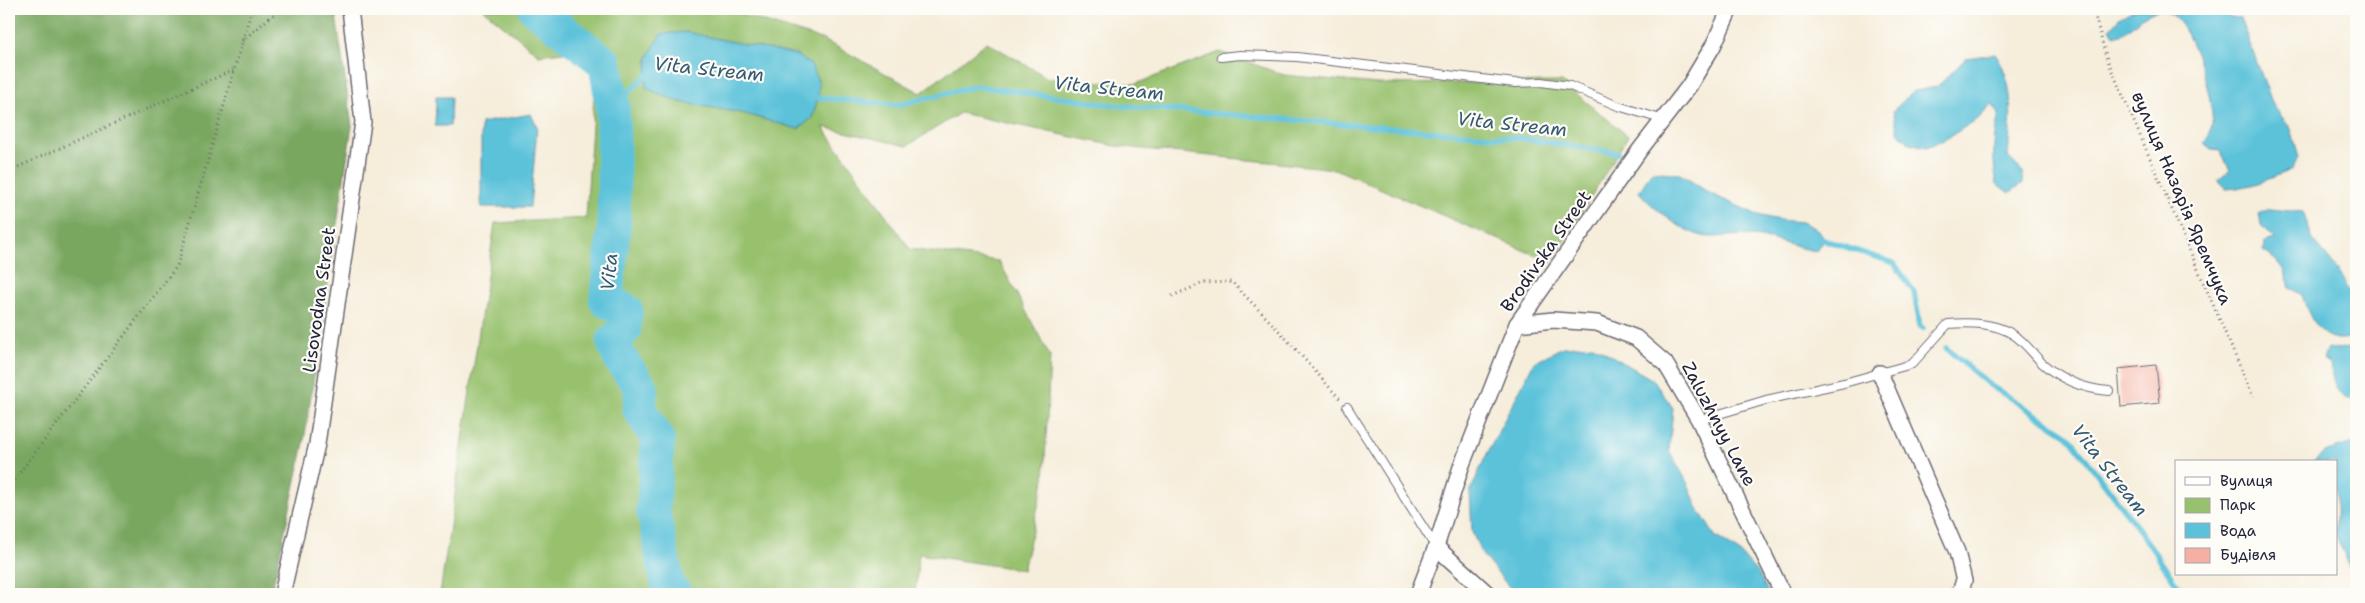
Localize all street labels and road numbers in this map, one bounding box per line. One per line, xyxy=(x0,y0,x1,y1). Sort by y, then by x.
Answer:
street label: вулиця Назарія Яремчука xyxy=(2126,88,2238,308)
street label: Brodivska Street xyxy=(1495,185,1597,317)
street label: Lisovodna Street xyxy=(297,226,341,374)
street label: Zaluzhnyy Lane xyxy=(1676,358,1762,490)

